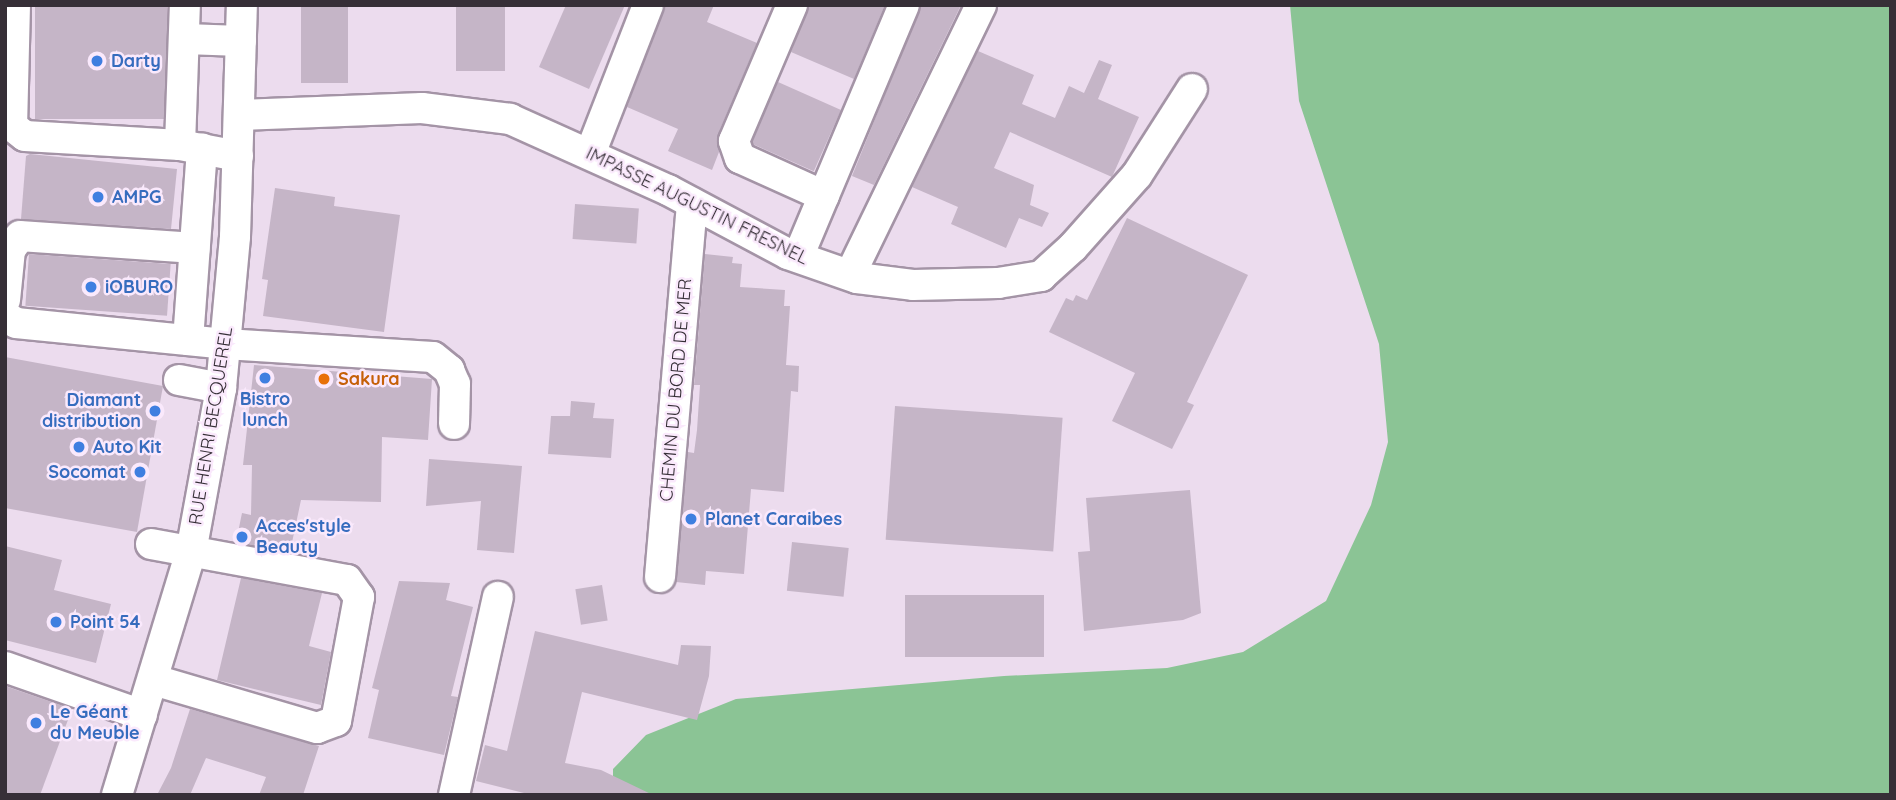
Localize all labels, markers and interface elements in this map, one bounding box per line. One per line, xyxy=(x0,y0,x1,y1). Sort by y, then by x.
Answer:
place label: Darty xyxy=(111,50,161,72)
marker: Darty xyxy=(89,53,105,69)
street label: IMPASSE AUGUSTIN FRESNEL xyxy=(582,143,812,269)
place label: AMPG xyxy=(112,186,162,208)
marker: AMPG xyxy=(90,189,106,205)
place label: iOBURO xyxy=(105,276,173,298)
street label: CHEMIN DU BORD DE MER xyxy=(655,278,697,502)
marker: iOBURO xyxy=(83,279,99,295)
street label: RUE HENRI BECQUEREL xyxy=(185,325,237,527)
place label: Sakura xyxy=(338,368,400,390)
marker: Bistro lunch xyxy=(257,370,273,386)
marker: Sakura xyxy=(316,371,332,387)
place label: Bistro lunch xyxy=(240,389,290,432)
place label: Diamant distribution xyxy=(42,390,141,432)
marker: Diamant distribution xyxy=(147,403,163,419)
place label: Auto Kit xyxy=(93,436,162,458)
marker: Auto Kit xyxy=(71,439,87,455)
place label: Socomat xyxy=(48,461,126,483)
marker: Socomat xyxy=(132,464,148,480)
place label: Planet Caraibes xyxy=(705,508,842,530)
marker: Planet Caraibes xyxy=(683,511,699,527)
place label: Acces'style Beauty xyxy=(256,516,351,558)
marker: Acces'style Beauty xyxy=(234,529,250,545)
place label: Point 54 xyxy=(70,611,140,633)
marker: Point 54 xyxy=(48,614,64,630)
place label: Le Géant du Meuble xyxy=(50,702,140,744)
marker: Le Géant du Meuble xyxy=(28,715,44,731)

